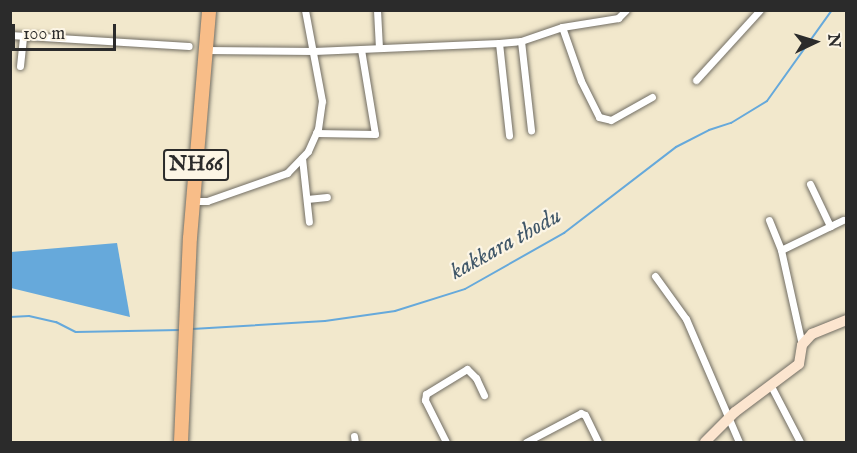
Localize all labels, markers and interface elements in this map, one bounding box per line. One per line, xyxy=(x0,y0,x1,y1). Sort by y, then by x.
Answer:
scale bar xyxy=(15,12,118,50)
north arrow xyxy=(785,12,845,72)
text: 100 m xyxy=(23,23,65,46)
text: N xyxy=(822,33,843,48)
road number: NH66 xyxy=(163,147,229,183)
water label: kakkara thodu xyxy=(445,202,567,286)

